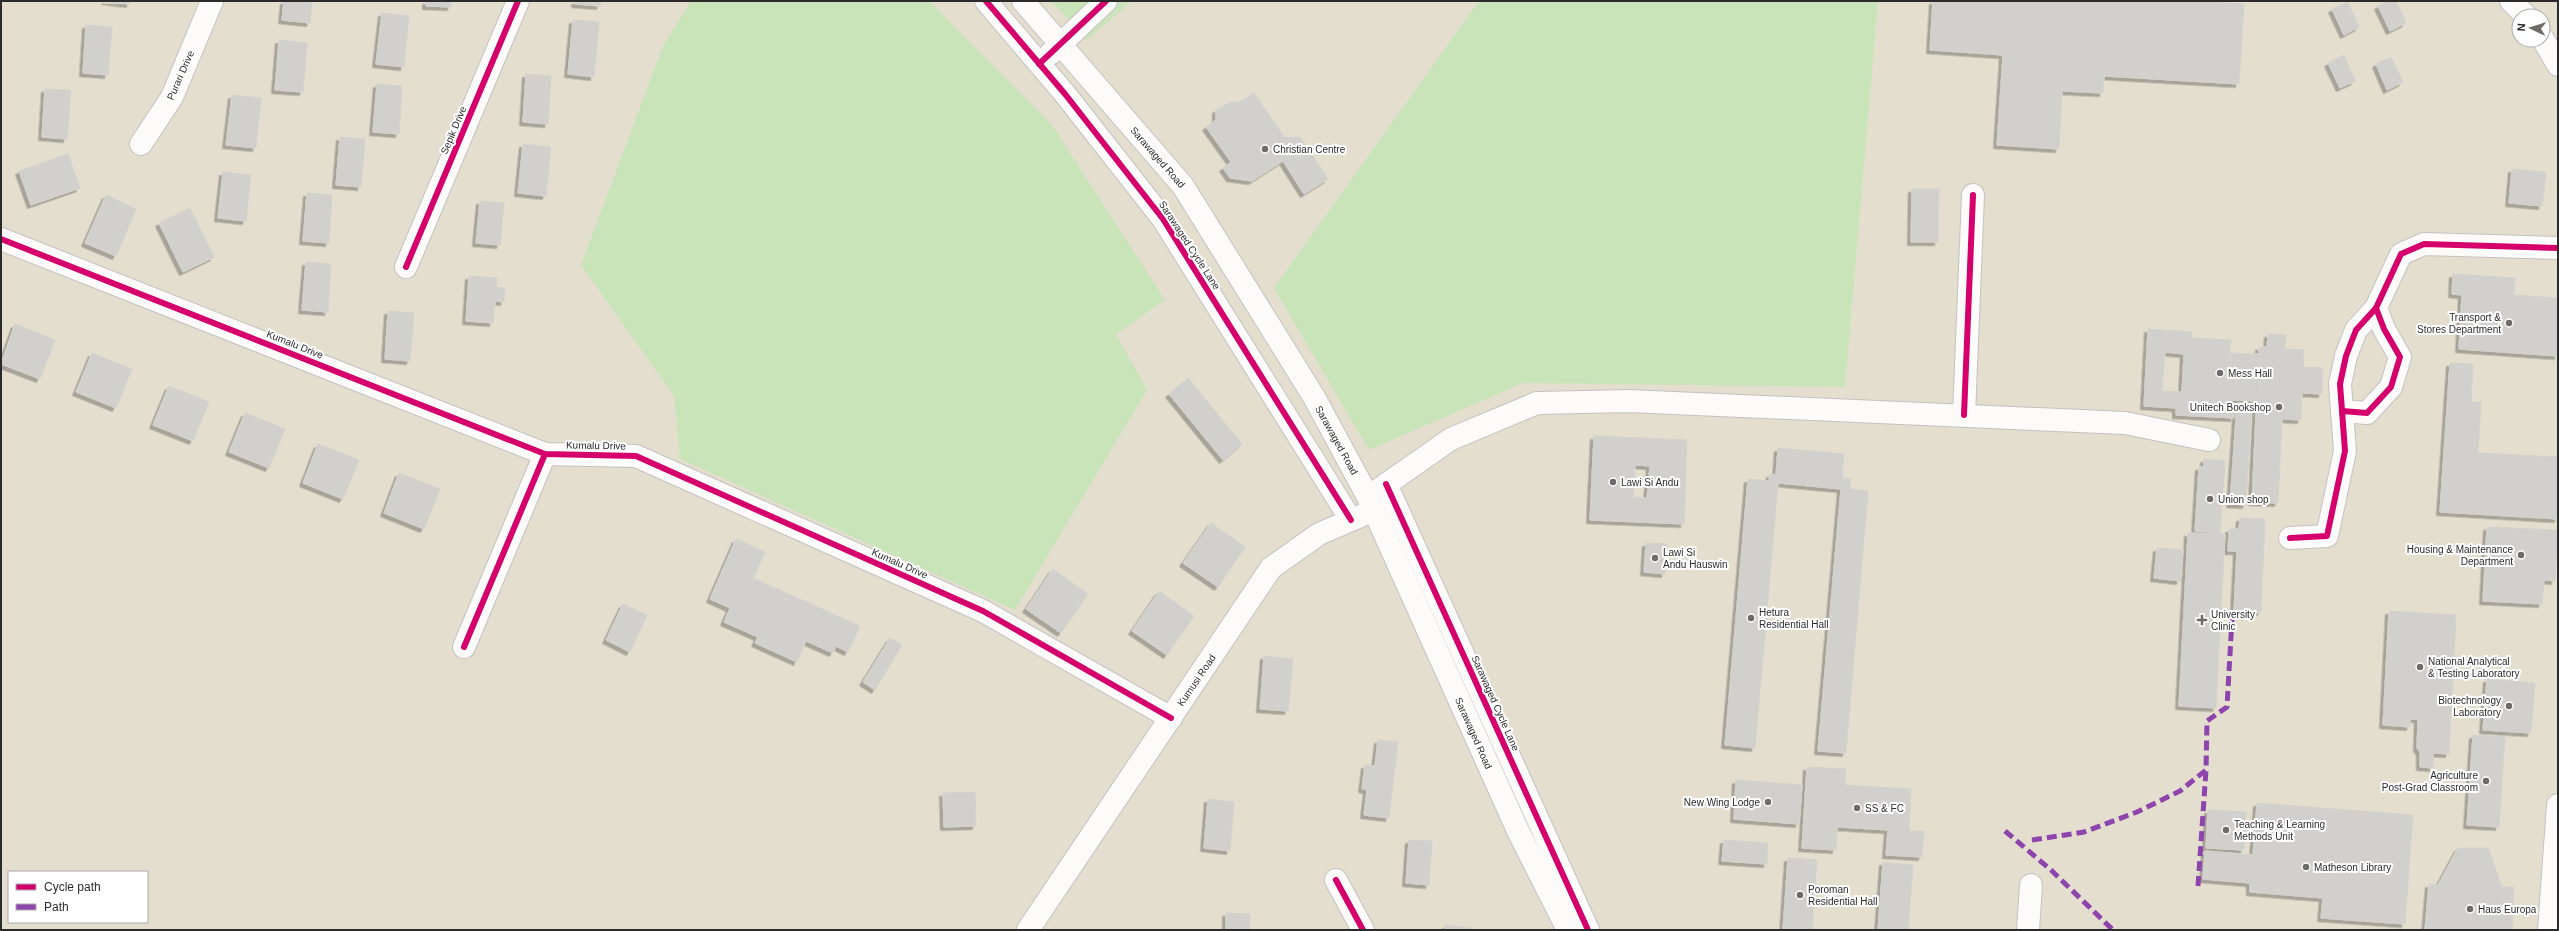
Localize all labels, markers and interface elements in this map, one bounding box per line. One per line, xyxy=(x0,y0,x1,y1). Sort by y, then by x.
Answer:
north arrow xyxy=(2511,8,2551,48)
text: N xyxy=(2515,23,2527,32)
street label: Purari Drive xyxy=(165,48,196,102)
street label: Sepik Drive xyxy=(438,104,469,156)
street label: Sarawaged Road xyxy=(1128,125,1187,190)
marker: Christian Centre xyxy=(1260,144,1270,154)
place label: Christian Centre xyxy=(1273,144,1346,155)
street label: Sarawaged Cycle Lane xyxy=(1157,199,1223,292)
place label: Transport & Stores Department xyxy=(2417,312,2501,335)
marker: Transport & Stores Department xyxy=(2504,318,2514,328)
street label: Kumalu Drive xyxy=(265,328,325,361)
marker: Mess Hall xyxy=(2215,368,2225,378)
place label: Mess Hall xyxy=(2228,368,2272,379)
place label: Unitech Bookshop xyxy=(2190,402,2271,413)
marker: Unitech Bookshop xyxy=(2274,402,2284,412)
street label: Sarawaged Road xyxy=(1313,404,1360,477)
street label: Kumalu Drive xyxy=(566,439,627,452)
marker: Lawi Si Andu xyxy=(1608,477,1618,487)
place label: Lawi Si Andu xyxy=(1621,477,1679,488)
marker: Union shop xyxy=(2205,494,2215,504)
place label: Union shop xyxy=(2218,494,2269,505)
place label: Housing & Maintenance Department xyxy=(2407,544,2513,567)
street label: Kumalu Drive xyxy=(870,546,930,581)
place label: Lawi Si Andu Hauswin xyxy=(1663,547,1727,570)
marker: Housing & Maintenance Department xyxy=(2516,550,2526,560)
marker: Lawi Si Andu Hauswin xyxy=(1650,553,1660,563)
place label: Hetura Residential Hall xyxy=(1759,607,1828,630)
place label: University Clinic xyxy=(2211,609,2255,632)
marker: Hetura Residential Hall xyxy=(1746,613,1756,623)
marker: University Clinic xyxy=(2196,614,2208,626)
street label: Kumusi Road xyxy=(1175,652,1218,708)
street label: Sarawaged Cycle Lane xyxy=(1469,654,1522,753)
place label: National Analytical & Testing Laboratory xyxy=(2428,656,2520,679)
marker: National Analytical & Testing Laboratory xyxy=(2415,662,2425,672)
place label: Biotechnology Laboratory xyxy=(2438,695,2501,718)
street label: Sarawaged Road xyxy=(1453,696,1494,771)
marker: Biotechnology Laboratory xyxy=(2504,701,2514,711)
place label: Agriculture Post-Grad Classroom xyxy=(2382,770,2478,793)
marker: Agriculture Post-Grad Classroom xyxy=(2481,776,2491,786)
place label: New Wing Lodge xyxy=(1684,797,1760,808)
marker: New Wing Lodge xyxy=(1763,797,1773,807)
marker: SS & FC xyxy=(1852,803,1862,813)
place label: SS & FC xyxy=(1865,803,1904,814)
place label: Teaching & Learning Methods Unit xyxy=(2234,819,2325,842)
marker: Teaching & Learning Methods Unit xyxy=(2221,825,2231,835)
marker: Matheson Library xyxy=(2301,862,2311,872)
place label: Matheson Library xyxy=(2314,862,2391,873)
legend xyxy=(8,871,148,923)
text: Cycle path xyxy=(44,880,101,894)
place label: Poroman Residential Hall xyxy=(1808,884,1877,907)
marker: Poroman Residential Hall xyxy=(1795,890,1805,900)
text: Path xyxy=(44,900,69,914)
marker: Haus Europa xyxy=(2465,904,2475,914)
place label: Haus Europa xyxy=(2478,904,2537,915)

